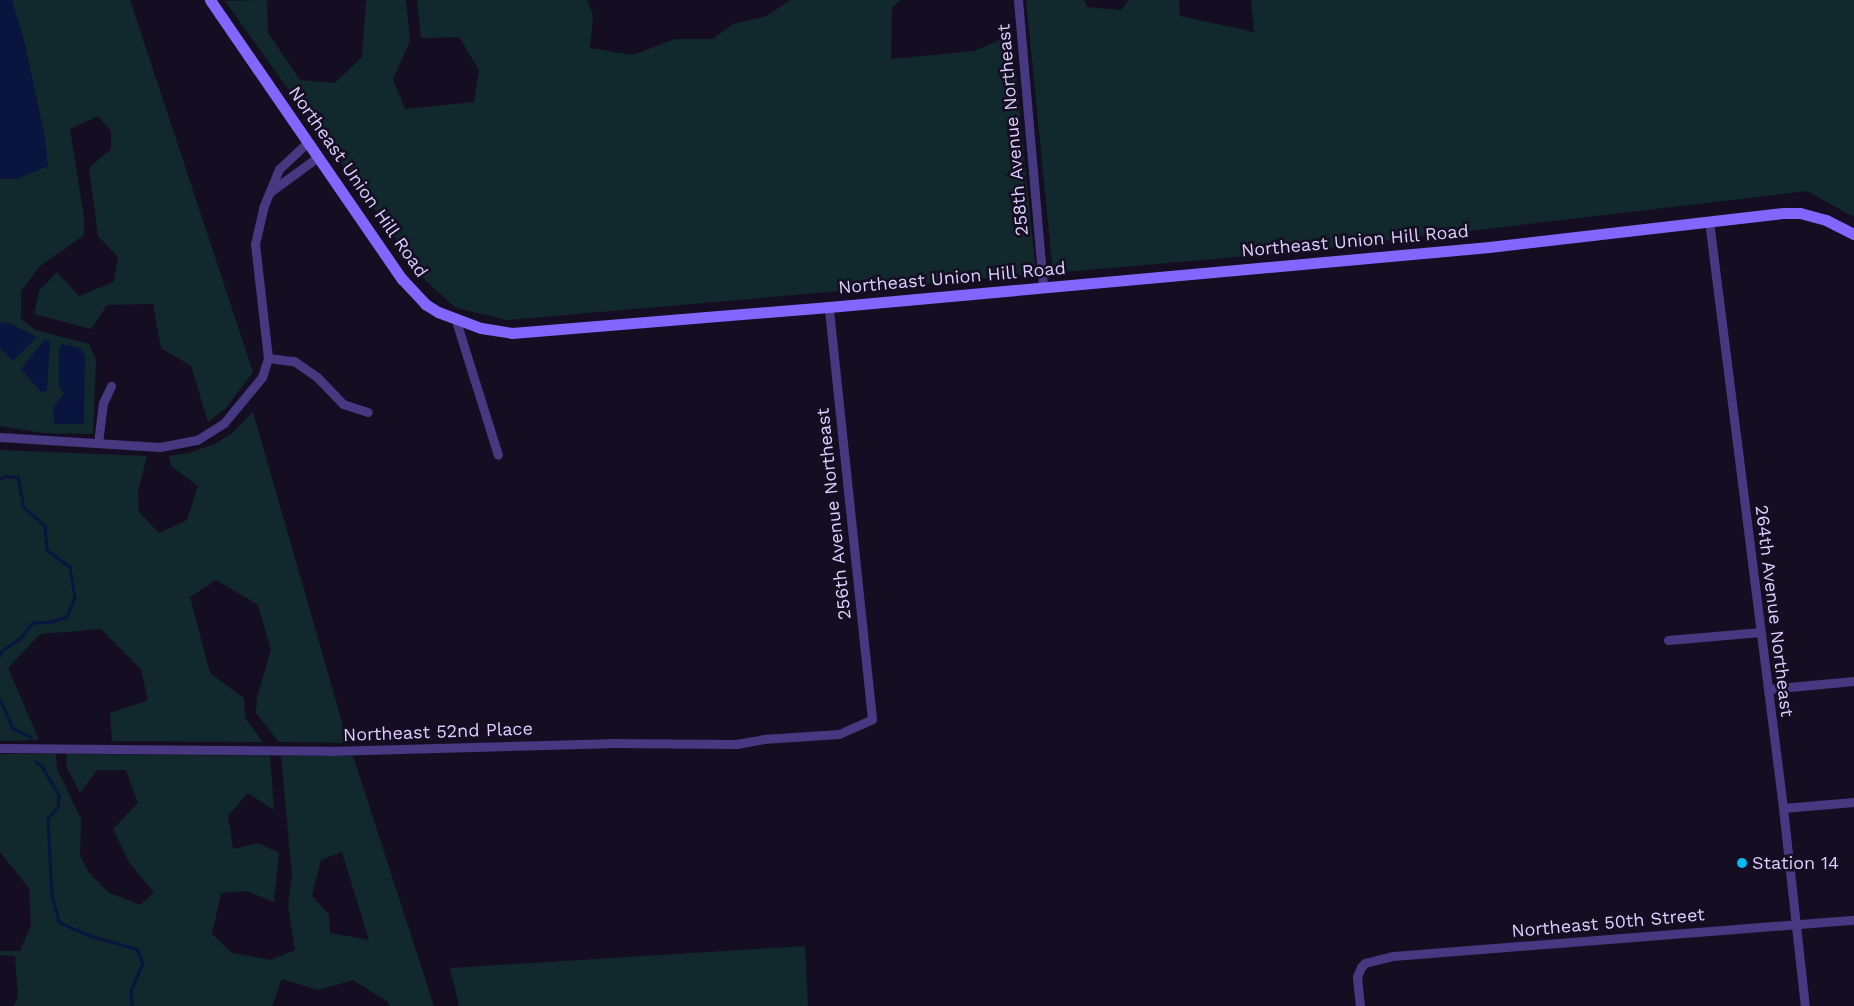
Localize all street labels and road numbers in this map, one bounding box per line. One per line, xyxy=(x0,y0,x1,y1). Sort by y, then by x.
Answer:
street label: 258th Avenue Northeast xyxy=(993,23,1033,237)
street label: Northeast Union Hill Road xyxy=(284,82,432,282)
street label: Northeast Union Hill Road xyxy=(1240,220,1470,262)
street label: Northeast Union Hill Road xyxy=(837,257,1067,299)
street label: 256th Avenue Northeast xyxy=(812,407,856,621)
street label: 264th Avenue Northeast xyxy=(1750,503,1798,719)
street label: Northeast 52nd Place xyxy=(343,718,533,746)
street label: Northeast 50th Street xyxy=(1511,904,1705,942)

